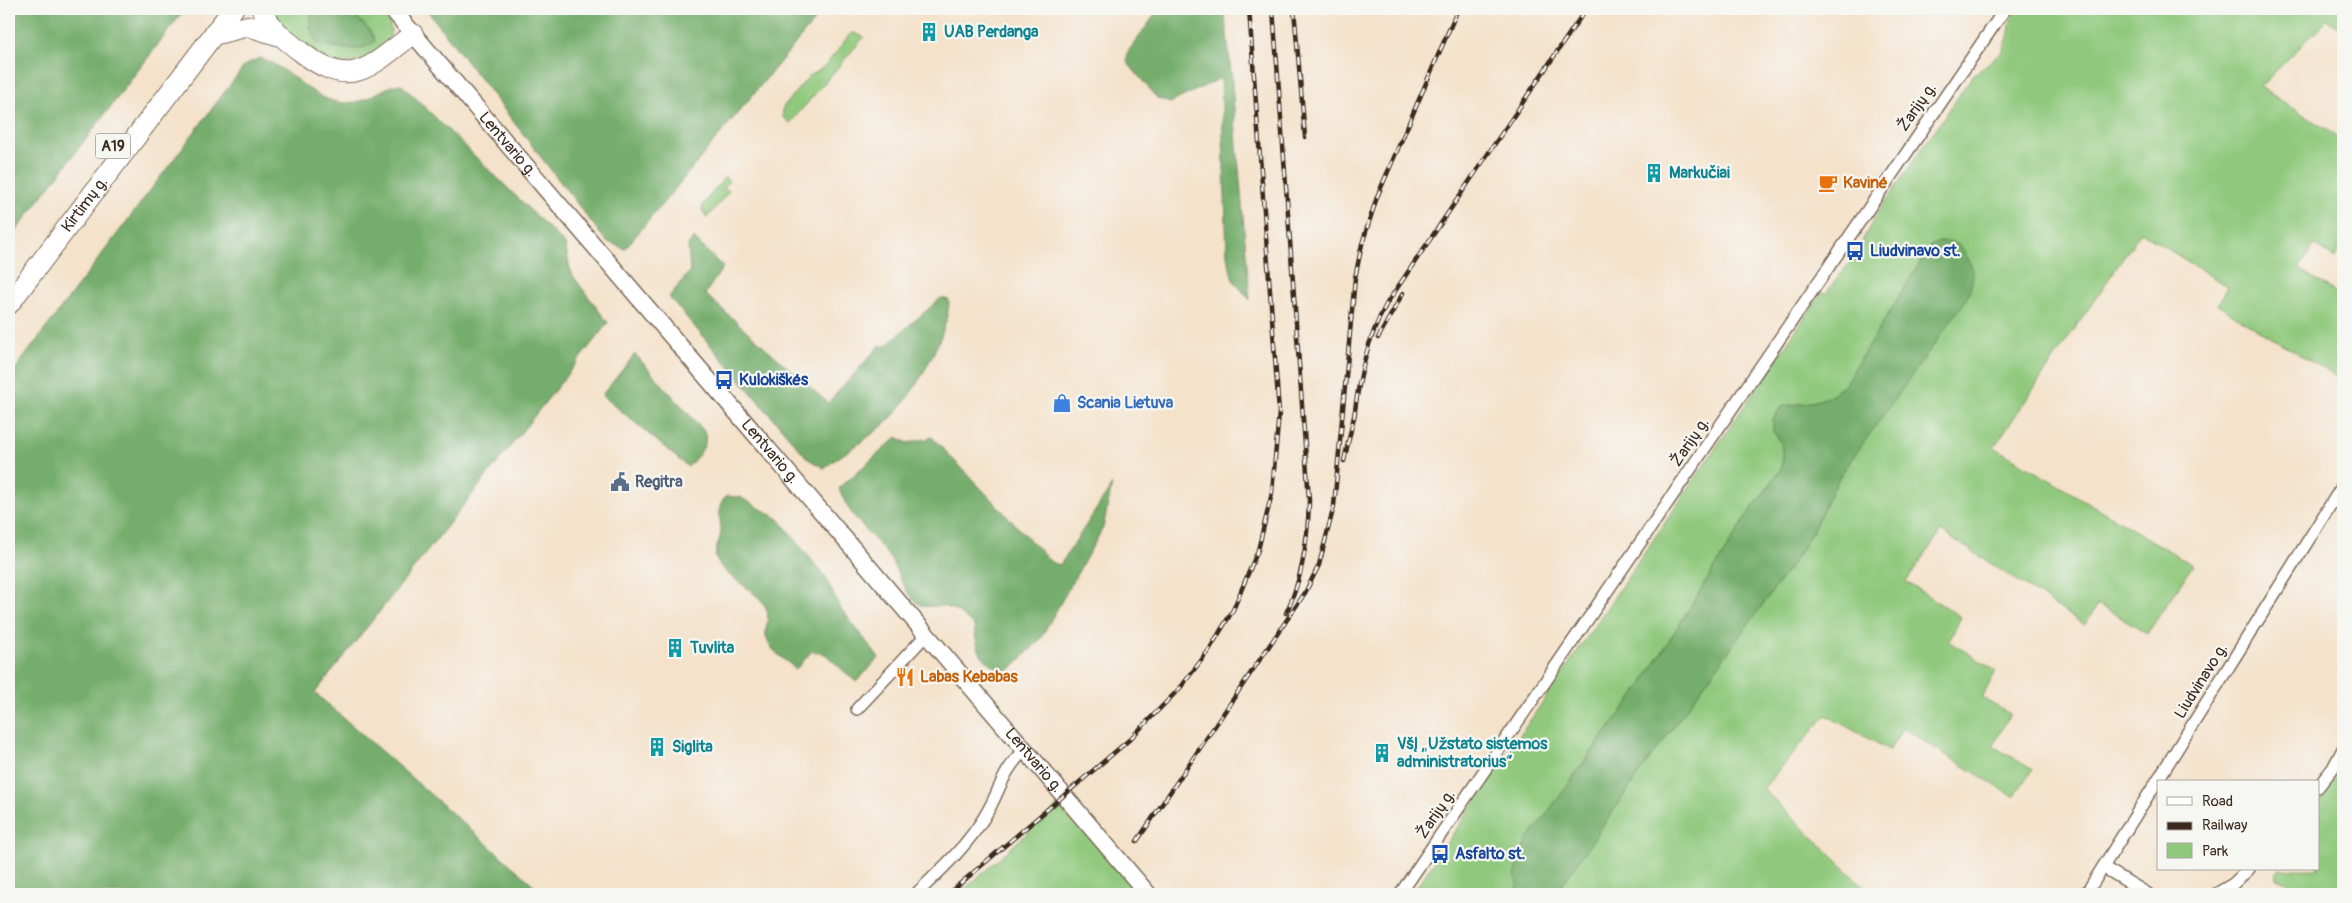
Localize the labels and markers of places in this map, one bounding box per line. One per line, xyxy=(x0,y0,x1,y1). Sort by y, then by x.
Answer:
building icon: UAB Perdanga xyxy=(918,21,940,43)
place label: UAB Perdanga xyxy=(944,22,1039,42)
building icon: Markučiai xyxy=(1643,162,1665,184)
place label: Markučiai xyxy=(1669,163,1730,183)
cafe icon: Kavinė xyxy=(1817,172,1839,194)
place label: Kavinė xyxy=(1843,173,1888,193)
bus stop icon: Liudvinavo st. xyxy=(1844,240,1866,262)
place label: Liudvinavo st. xyxy=(1870,241,1961,261)
bus stop icon: Kulokiškės xyxy=(713,369,735,391)
place label: Kulokiškės xyxy=(739,370,809,390)
shop icon: Scania Lietuva xyxy=(1051,392,1073,414)
place label: Scania Lietuva xyxy=(1077,393,1174,413)
public building icon: Regitra xyxy=(609,471,631,493)
place label: Regitra xyxy=(635,472,683,492)
building icon: Tuvlita xyxy=(664,637,686,659)
place label: Tuvlita xyxy=(689,638,735,658)
restaurant icon: Labas Kebabas xyxy=(894,666,916,688)
place label: Labas Kebabas xyxy=(920,667,1019,687)
place label: VšĮ „Užstato sistemos administratorius“ xyxy=(1397,734,1548,772)
building icon: Siglita xyxy=(646,736,668,758)
place label: Siglita xyxy=(672,737,713,757)
building icon: VšĮ „Užstato sistemos administratorius“ xyxy=(1371,742,1393,764)
bus stop icon: Asfalto st. xyxy=(1429,843,1451,865)
place label: Asfalto st. xyxy=(1455,844,1525,864)

